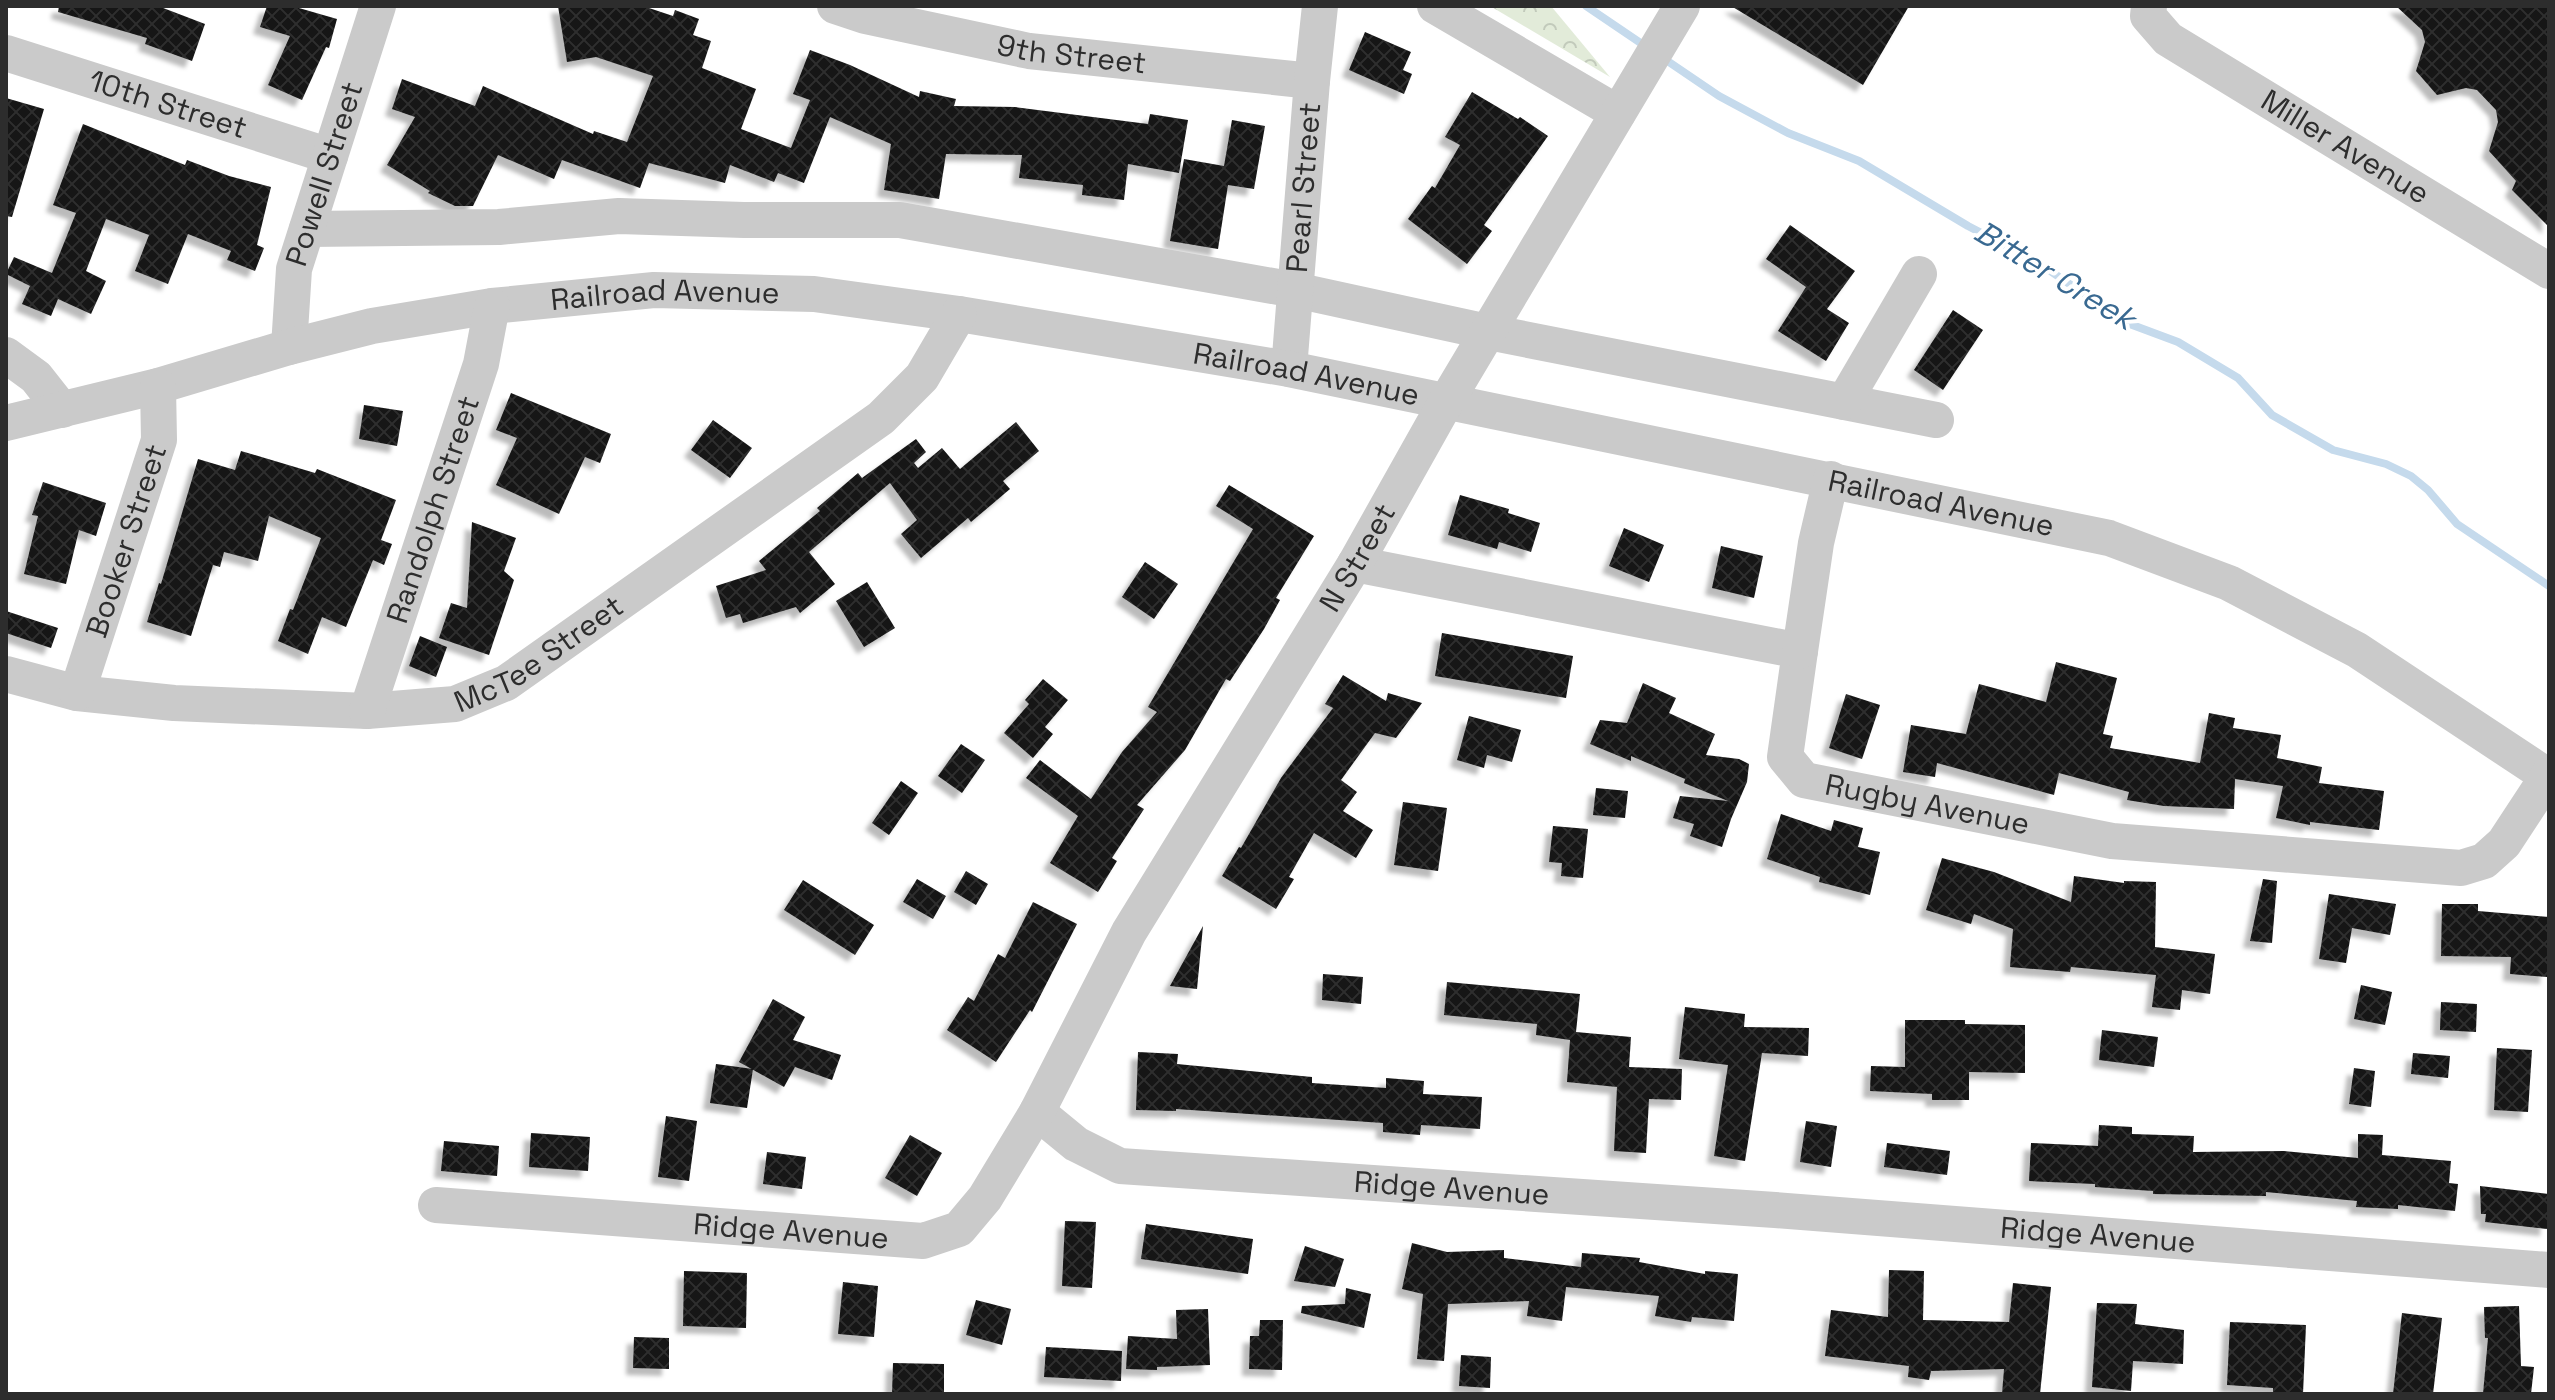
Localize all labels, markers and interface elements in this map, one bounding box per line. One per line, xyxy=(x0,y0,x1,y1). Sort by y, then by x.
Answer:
street label: 9th Street xyxy=(993,25,1148,82)
street label: 10th Street xyxy=(84,61,252,147)
street label: Powell Street xyxy=(276,77,372,271)
street label: Miller Avenue xyxy=(2254,80,2437,213)
street label: Pearl Street xyxy=(1277,101,1329,274)
water label: Bitter Creek xyxy=(1967,211,2146,341)
street label: Railroad Avenue xyxy=(548,270,780,319)
street label: Railroad Avenue xyxy=(1190,333,1423,414)
street label: Randolph Street xyxy=(377,391,488,628)
street label: Booker Street xyxy=(76,439,175,642)
street label: Railroad Avenue xyxy=(1825,461,2058,545)
street label: N Street xyxy=(1310,496,1404,619)
street label: McTee Street xyxy=(448,586,631,721)
street label: Rugby Avenue xyxy=(1822,765,2033,843)
street label: Ridge Avenue xyxy=(1353,1162,1551,1214)
street label: Ridge Avenue xyxy=(692,1204,890,1257)
street label: Ridge Avenue xyxy=(1999,1208,2197,1262)

